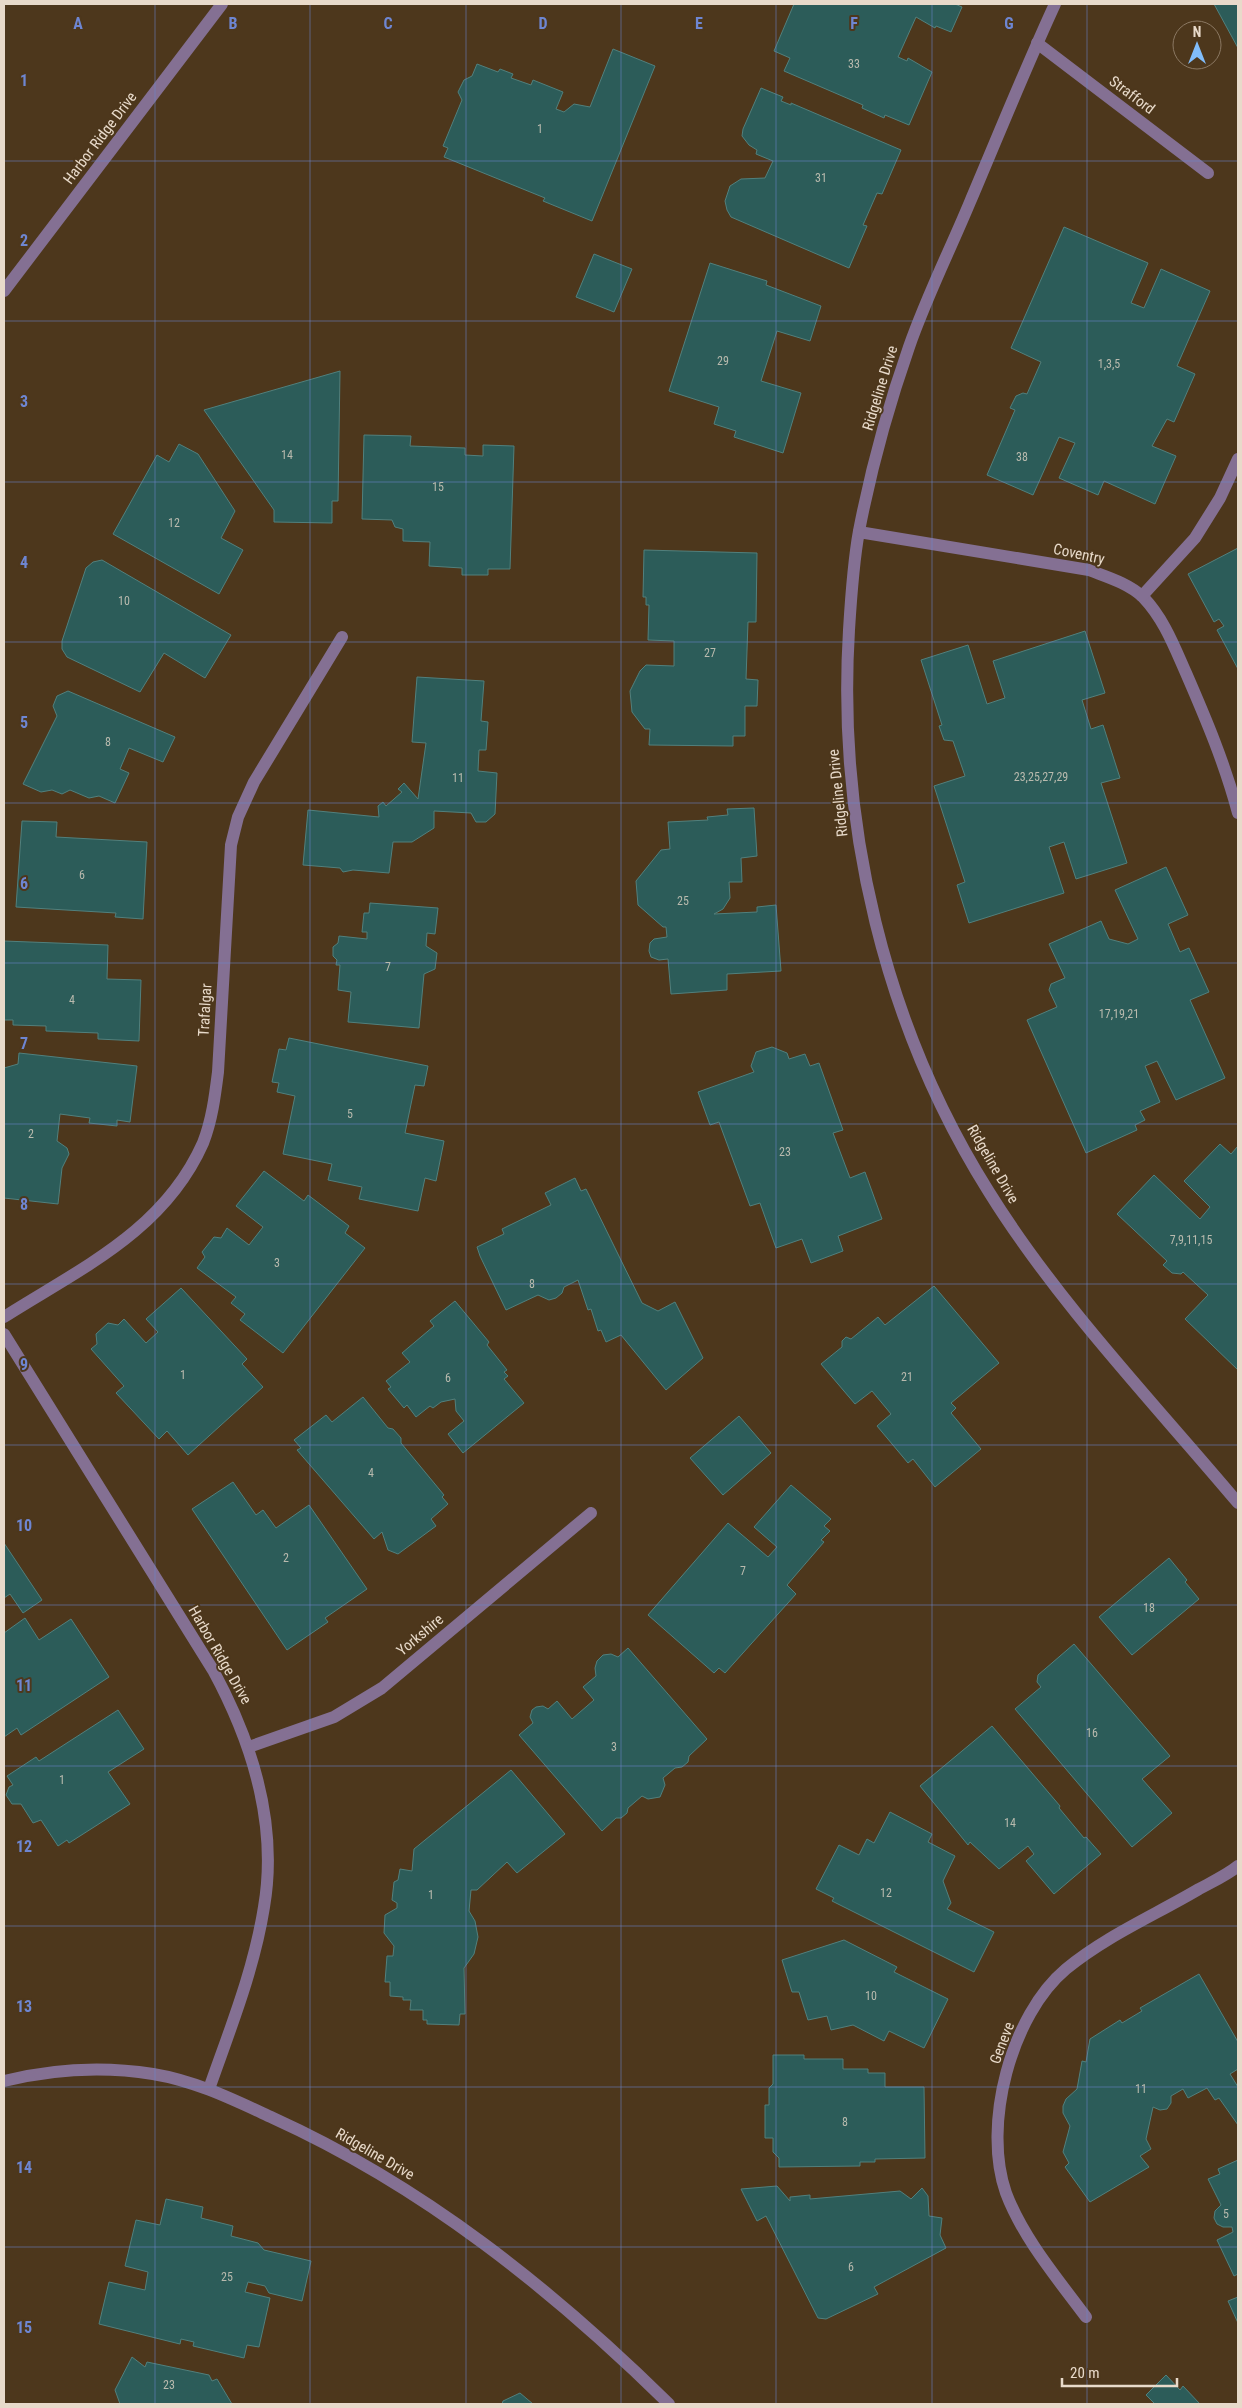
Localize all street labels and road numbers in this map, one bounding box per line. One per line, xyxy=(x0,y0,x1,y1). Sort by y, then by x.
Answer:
street label: Strafford xyxy=(1106,72,1158,118)
street label: Harbor Ridge Drive xyxy=(60,88,140,188)
street label: Ridgeline Drive xyxy=(859,343,901,433)
street label: Coventry xyxy=(1052,540,1106,568)
street label: Ridgeline Drive xyxy=(824,748,852,838)
street label: Trafalgar xyxy=(195,983,215,1037)
street label: Ridgeline Drive xyxy=(963,1121,1023,1207)
street label: Harbor Ridge Drive xyxy=(185,1603,255,1707)
street label: Yorkshire xyxy=(393,1610,447,1660)
street label: Geneve xyxy=(986,2019,1018,2067)
street label: Ridgeline Drive xyxy=(332,2124,418,2184)

